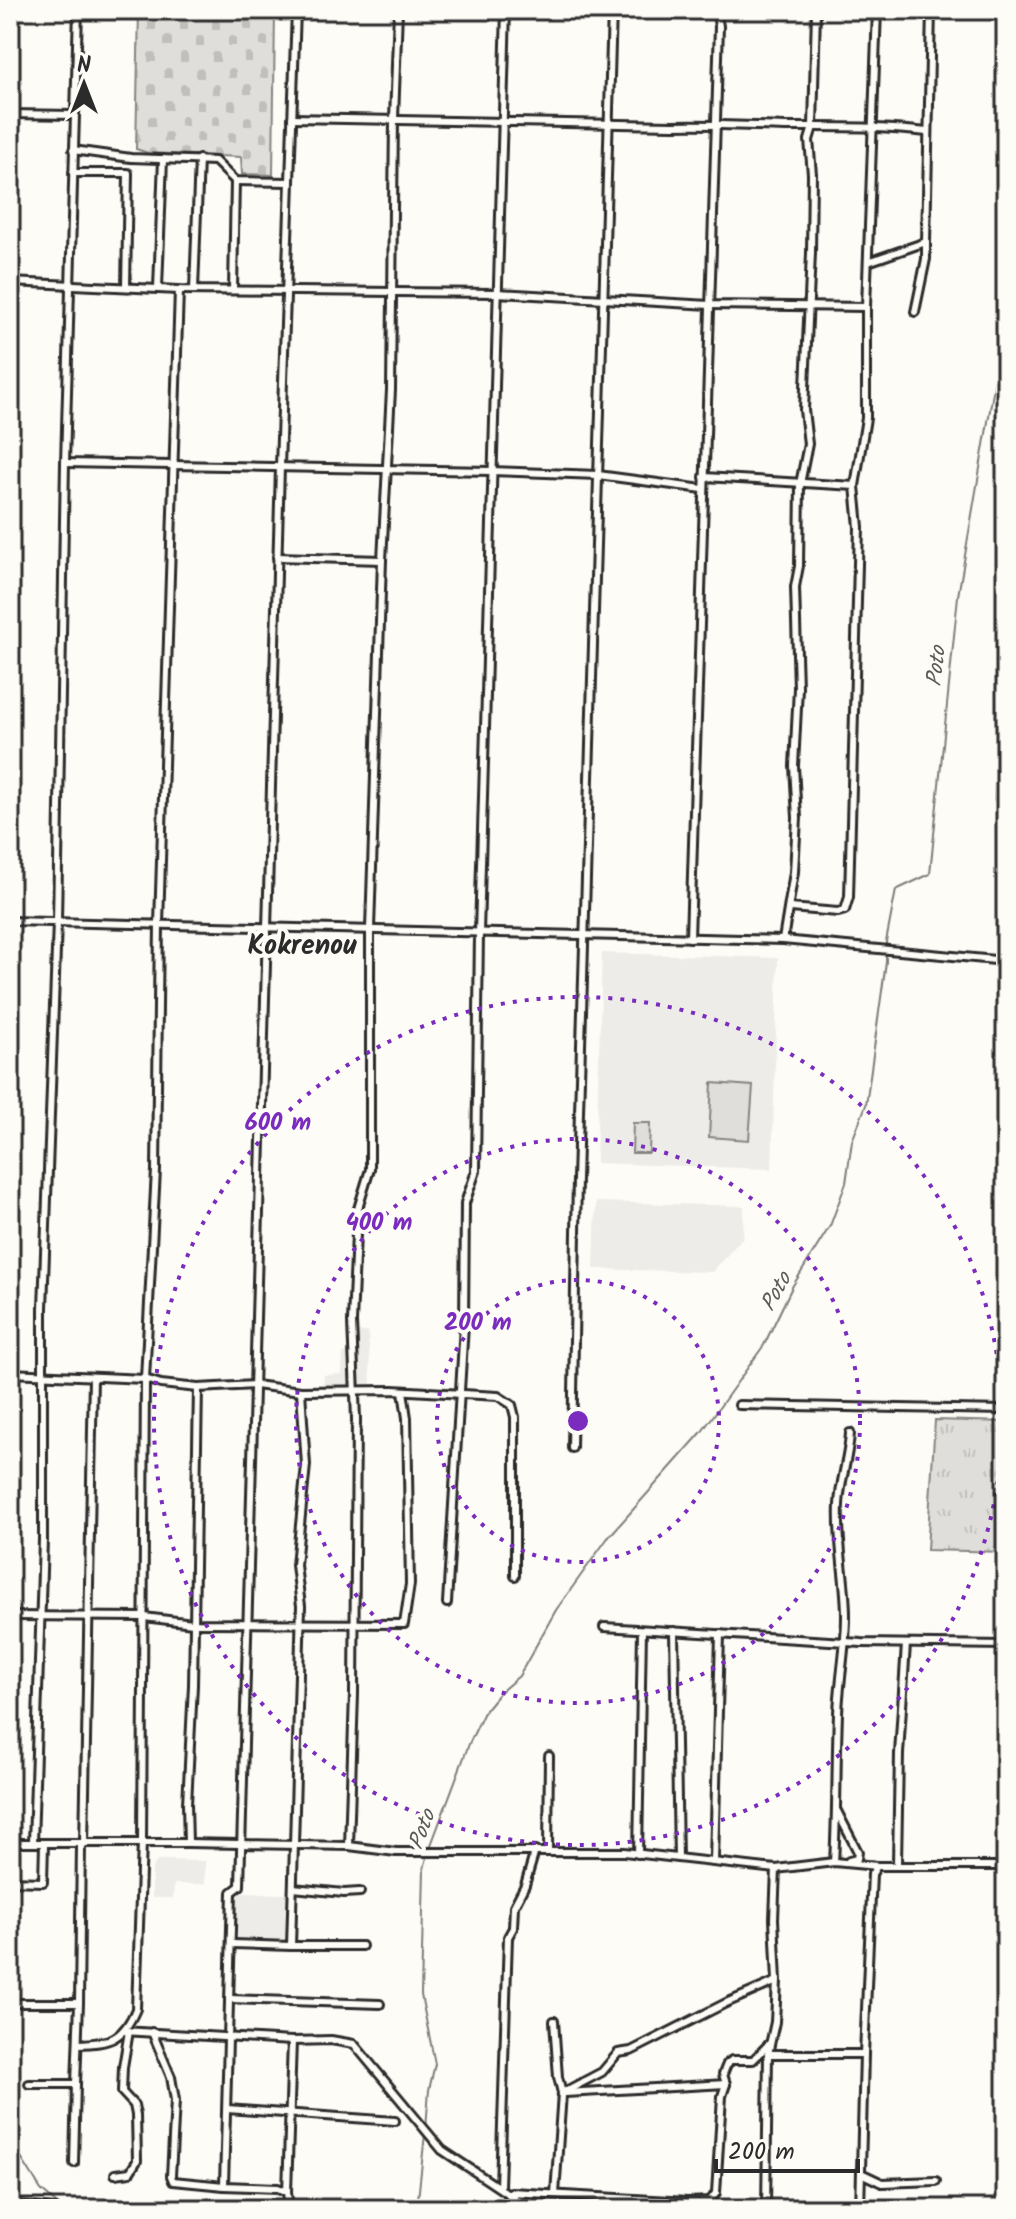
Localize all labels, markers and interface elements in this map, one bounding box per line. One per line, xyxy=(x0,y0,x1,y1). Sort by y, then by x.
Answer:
north arrow xyxy=(44,44,124,124)
text: N xyxy=(77,49,91,84)
water label: Poto xyxy=(918,642,957,688)
district label: Kokrenou xyxy=(247,924,357,969)
text: 600 m xyxy=(245,1104,311,1143)
text: 400 m xyxy=(346,1204,412,1243)
water label: Poto xyxy=(752,1264,803,1318)
text: 200 m xyxy=(444,1304,512,1343)
centre of rings xyxy=(564,1407,592,1435)
water label: Poto xyxy=(400,1803,447,1855)
scale bar xyxy=(716,2123,858,2173)
text: 200 m xyxy=(728,2133,795,2172)

